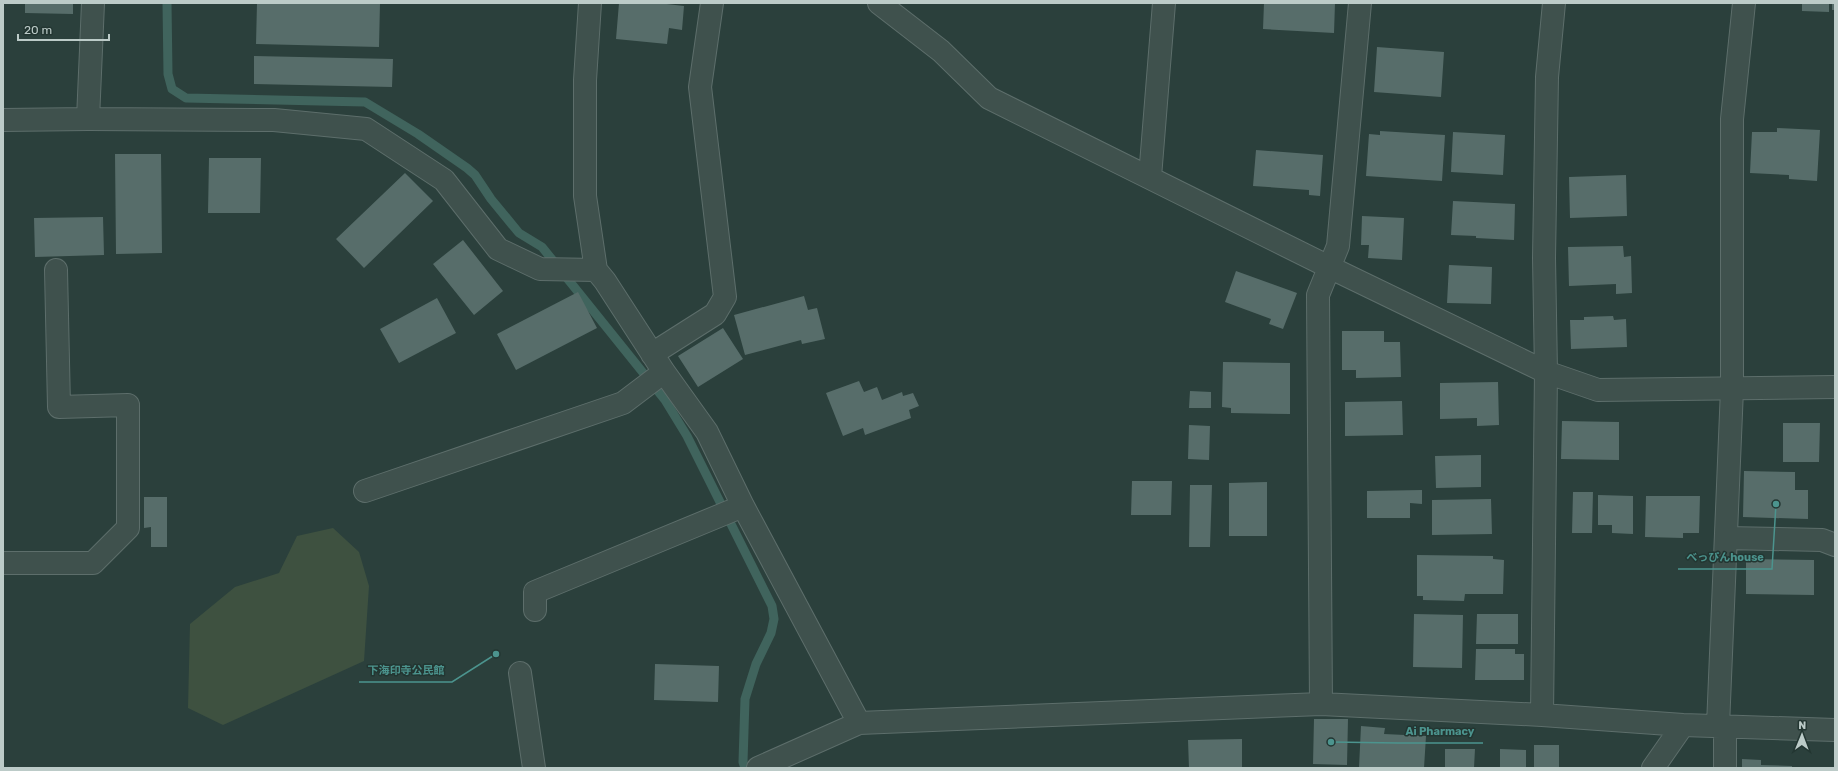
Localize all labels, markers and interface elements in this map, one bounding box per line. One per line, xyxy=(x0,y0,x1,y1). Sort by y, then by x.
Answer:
scale bar xyxy=(18,16,109,42)
text: 20 m xyxy=(24,23,52,37)
callout: べっぴんhouse xyxy=(1678,546,1772,569)
text: べっぴんhouse xyxy=(1686,551,1764,564)
callout: 下海印寺公民館 xyxy=(359,659,452,682)
text: 下海印寺公民館 xyxy=(368,664,445,677)
north arrow xyxy=(1782,715,1822,755)
text: N xyxy=(1798,719,1806,732)
callout: Ai Pharmacy xyxy=(1398,720,1483,743)
text: Ai Pharmacy xyxy=(1406,725,1475,738)

